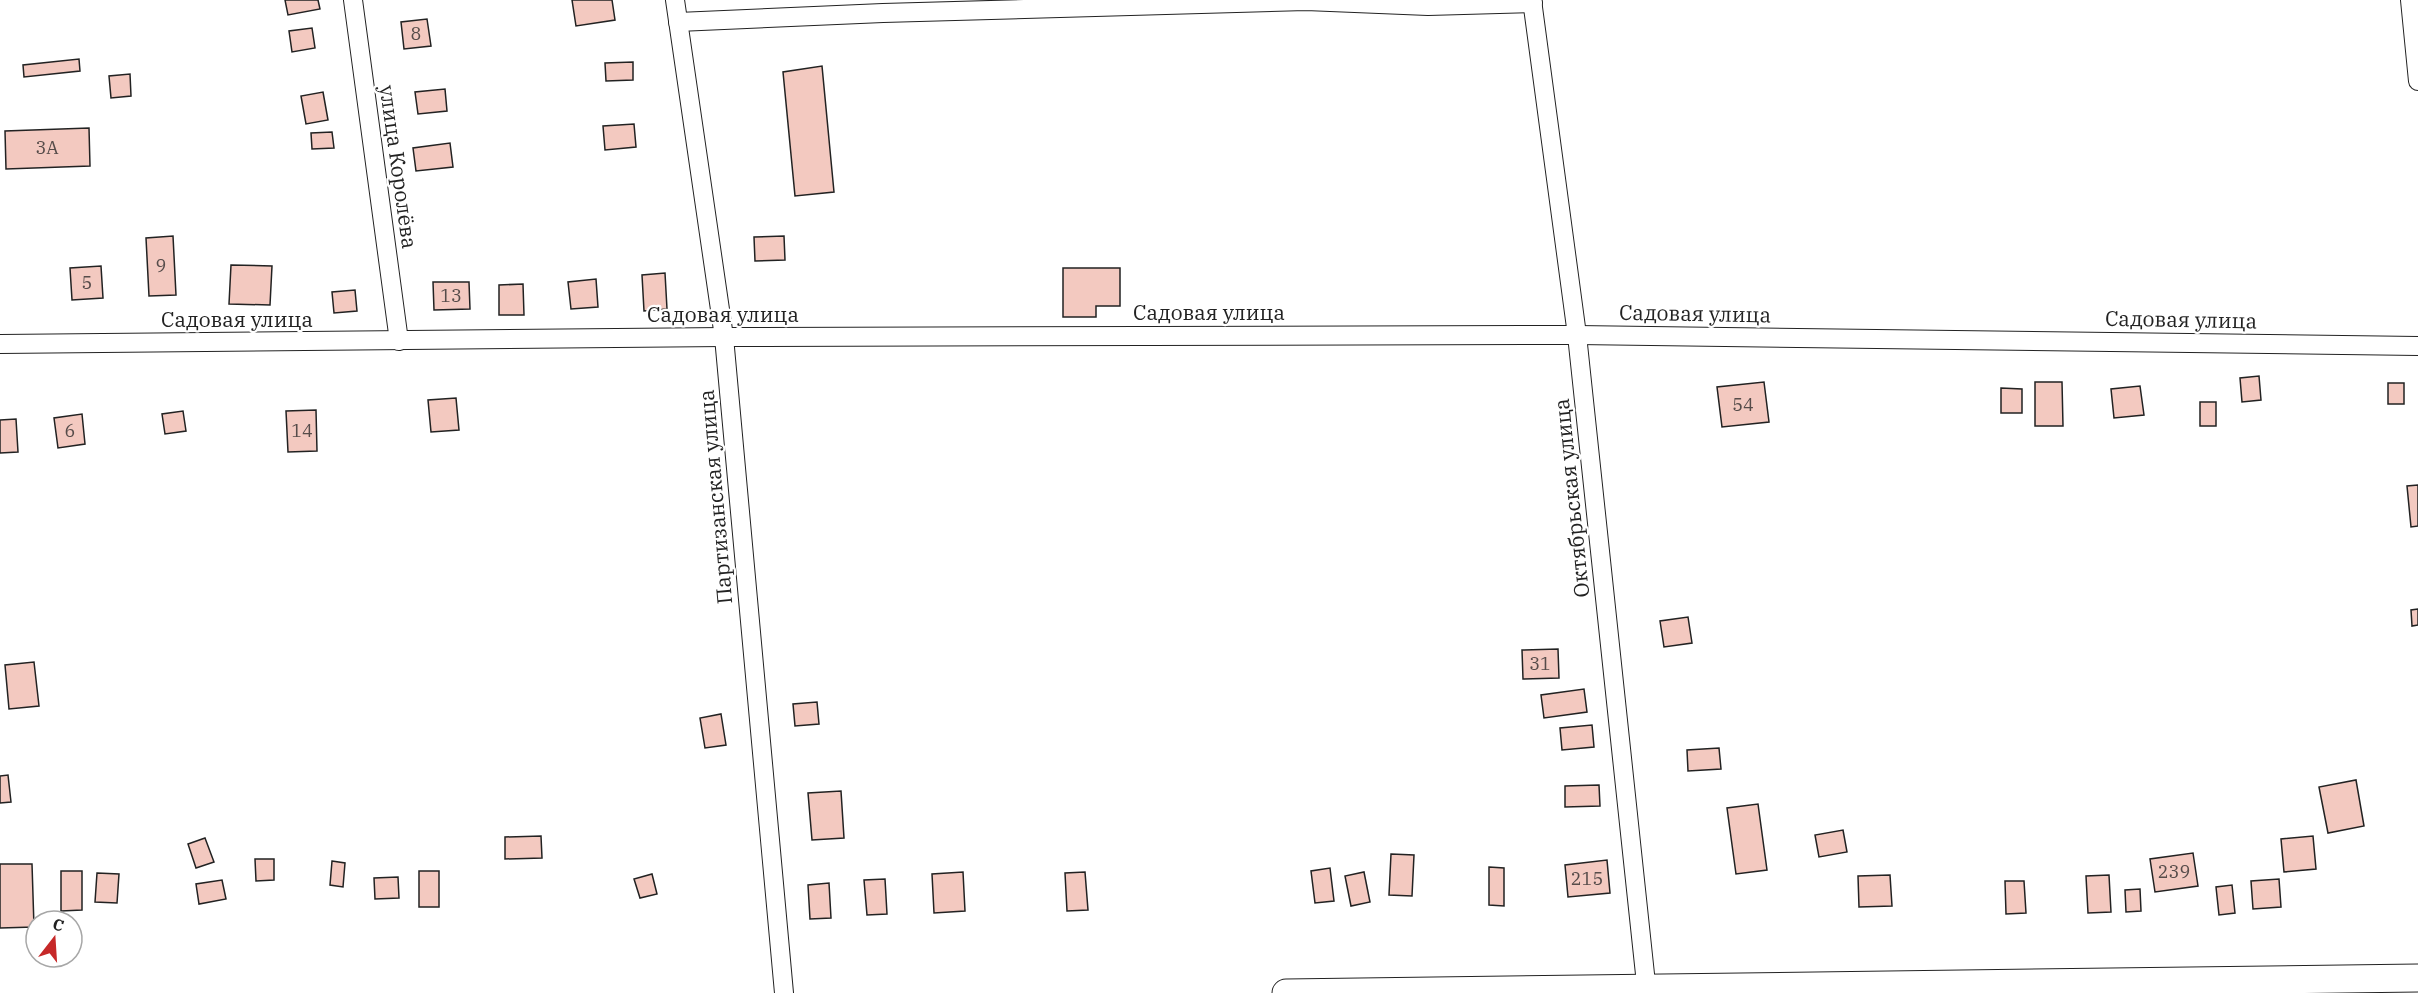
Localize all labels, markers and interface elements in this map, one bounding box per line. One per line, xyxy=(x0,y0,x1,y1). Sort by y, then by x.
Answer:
house number: 8 xyxy=(411,22,421,45)
street label: улица Королёва xyxy=(374,83,424,250)
house number: 3А xyxy=(35,136,59,159)
house number: 9 xyxy=(156,254,166,277)
house number: 5 xyxy=(82,271,92,294)
house number: 13 xyxy=(440,284,462,307)
street label: Садовая улица xyxy=(1133,298,1285,326)
street label: Садовая улица xyxy=(1619,298,1771,328)
street label: Садовая улица xyxy=(647,300,799,328)
street label: Садовая улица xyxy=(2105,304,2257,334)
street label: Садовая улица xyxy=(161,305,313,333)
street label: Партизанская улица xyxy=(692,389,738,606)
house number: 54 xyxy=(1732,393,1754,416)
street label: Октябрьская улица xyxy=(1547,397,1595,599)
house number: 6 xyxy=(65,419,75,442)
house number: 14 xyxy=(291,419,313,442)
house number: 31 xyxy=(1529,652,1551,675)
house number: 239 xyxy=(2158,860,2190,883)
house number: 215 xyxy=(1571,867,1603,890)
north arrow xyxy=(24,909,84,969)
text: С xyxy=(50,914,66,936)

